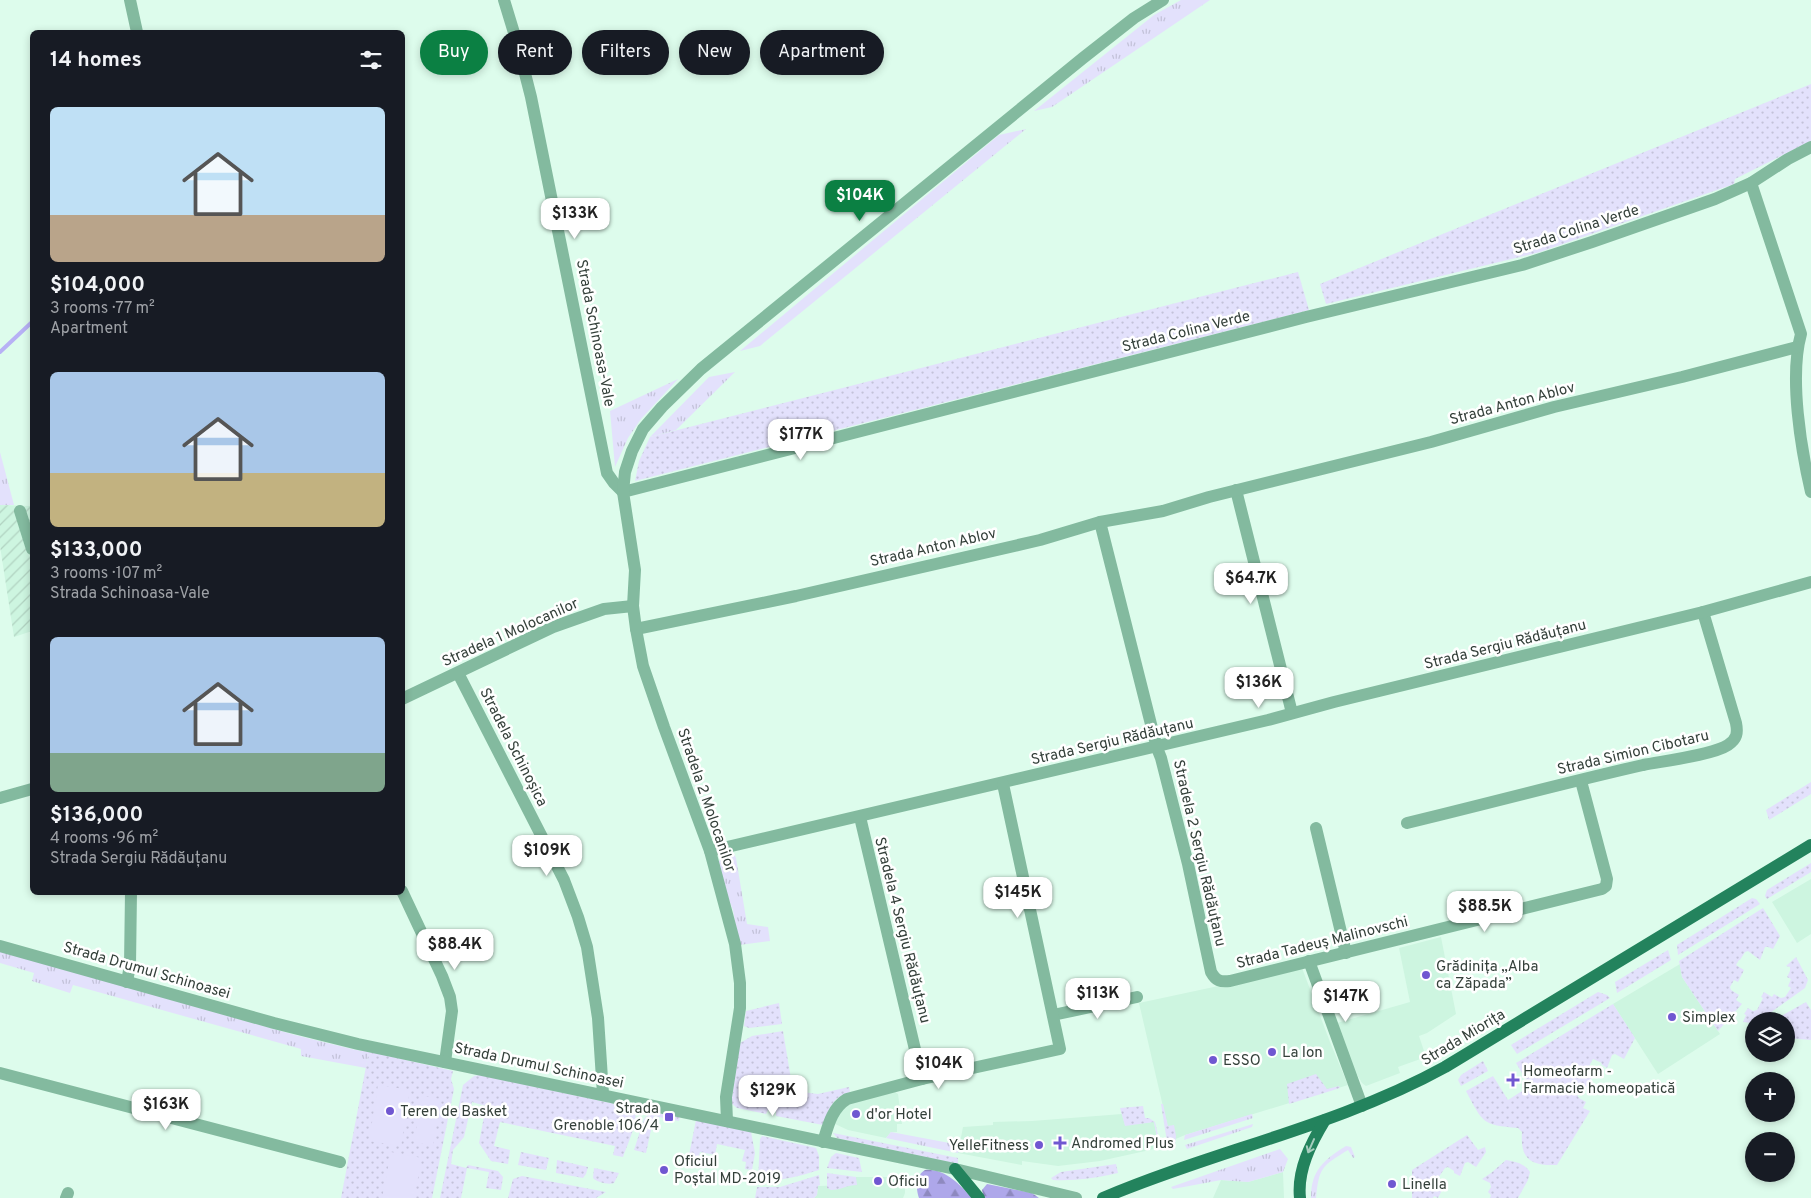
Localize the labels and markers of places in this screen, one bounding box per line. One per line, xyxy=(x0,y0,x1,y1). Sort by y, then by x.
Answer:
pin: $104K xyxy=(825,180,895,222)
pin: $133K xyxy=(540,198,610,240)
pin: $177K xyxy=(766,418,836,461)
pin: $64.7K xyxy=(1210,562,1292,605)
pin: $136K xyxy=(1224,666,1294,709)
pin: $109K xyxy=(512,834,582,877)
pin: $145K xyxy=(983,876,1053,919)
pin: $88.5K xyxy=(1444,890,1526,933)
pin: $88.4K xyxy=(414,928,496,971)
place label: Grădinița „Alba ca Zăpada” xyxy=(1436,958,1538,994)
marker: Grădinița „Alba ca Zăpada” xyxy=(1420,969,1432,981)
pin: $113K xyxy=(1063,978,1133,1020)
pin: $147K xyxy=(1311,980,1381,1023)
place label: Simplex xyxy=(1682,1009,1736,1028)
marker: Simplex xyxy=(1666,1011,1678,1023)
place label: La Ion xyxy=(1282,1044,1323,1063)
marker: La Ion xyxy=(1266,1046,1278,1058)
pin: $104K xyxy=(904,1048,974,1090)
place label: ESSO xyxy=(1223,1052,1261,1071)
marker: ESSO xyxy=(1207,1054,1219,1066)
place label: Homeofarm - Farmacie homeopatică xyxy=(1523,1063,1675,1099)
pin: $129K xyxy=(738,1074,808,1117)
marker: Homeofarm - Farmacie homeopatică xyxy=(1507,1074,1519,1086)
pin: $163K xyxy=(131,1088,201,1131)
place label: Strada Grenoble 106/4 xyxy=(553,1100,659,1136)
place label: Teren de Basket xyxy=(400,1103,507,1122)
marker: Teren de Basket xyxy=(384,1105,396,1117)
place label: d'or Hotel xyxy=(866,1106,932,1125)
marker: d'or Hotel xyxy=(850,1108,862,1120)
marker: Strada Grenoble 106/4 xyxy=(663,1111,675,1123)
place label: Andromed Plus xyxy=(1071,1135,1174,1154)
marker: Andromed Plus xyxy=(1053,1136,1067,1150)
place label: YelleFitness xyxy=(949,1137,1029,1156)
marker: YelleFitness xyxy=(1033,1139,1045,1151)
place label: Oficiul Poștal MD-2019 xyxy=(674,1153,781,1189)
marker: Oficiul Poștal MD-2019 xyxy=(658,1164,670,1176)
place label: Oficiu xyxy=(888,1173,928,1192)
marker: Oficiu xyxy=(872,1175,884,1187)
place label: Linella xyxy=(1402,1176,1447,1195)
marker: Linella xyxy=(1386,1178,1398,1190)

